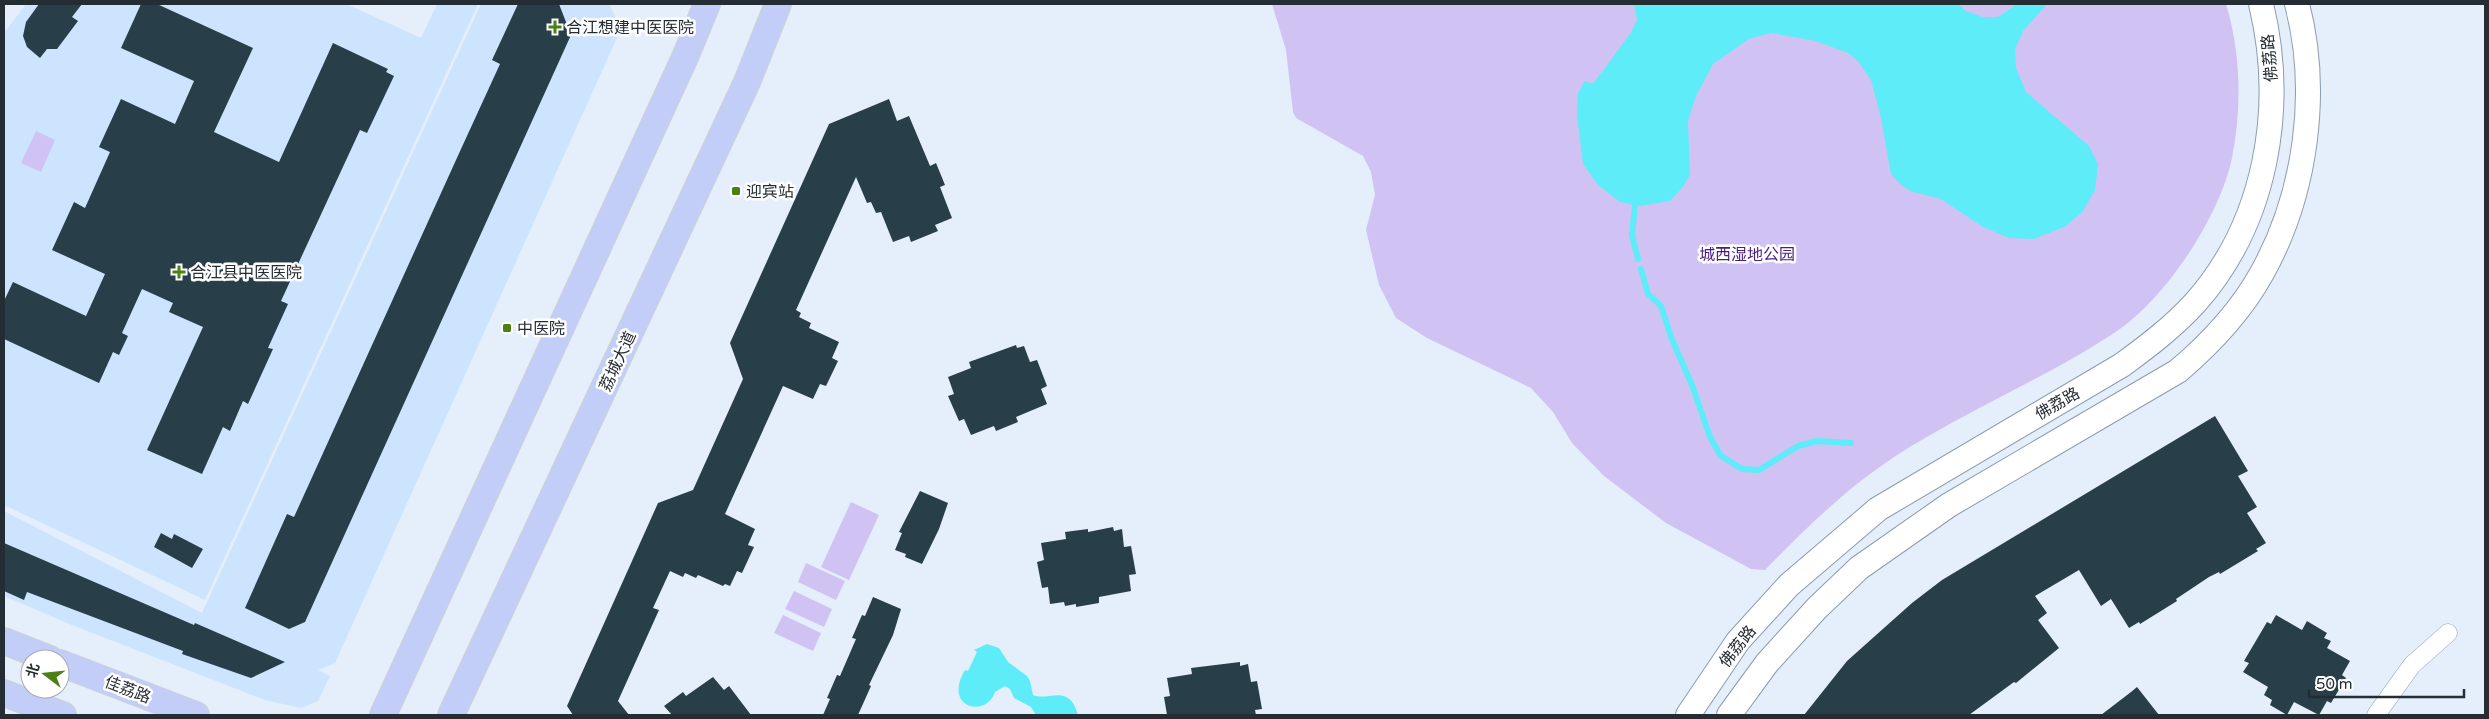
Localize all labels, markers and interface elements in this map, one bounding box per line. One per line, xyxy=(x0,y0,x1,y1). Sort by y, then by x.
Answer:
place label: 合江想建中医医院 xyxy=(566,18,694,38)
marker: 合江想建中医医院 xyxy=(548,20,562,34)
street label: 佛荔路 xyxy=(2258,33,2282,83)
place label: 迎宾站 xyxy=(746,182,794,202)
marker: 迎宾站 xyxy=(730,185,742,197)
park label: 城西湿地公园 xyxy=(1699,245,1795,265)
place label: 合江县中医医院 xyxy=(190,263,302,283)
marker: 合江县中医医院 xyxy=(172,265,186,279)
place label: 中医院 xyxy=(517,319,565,339)
marker: 中医院 xyxy=(501,322,513,334)
street label: 荔城大道 xyxy=(595,328,640,395)
street label: 佛荔路 xyxy=(2032,383,2083,425)
street label: 佛荔路 xyxy=(1715,622,1760,672)
north arrow xyxy=(20,649,70,699)
text: 北 xyxy=(23,661,43,680)
scale bar xyxy=(2309,666,2464,698)
street label: 佳荔路 xyxy=(102,672,154,708)
text: 50 m xyxy=(2316,675,2353,693)

